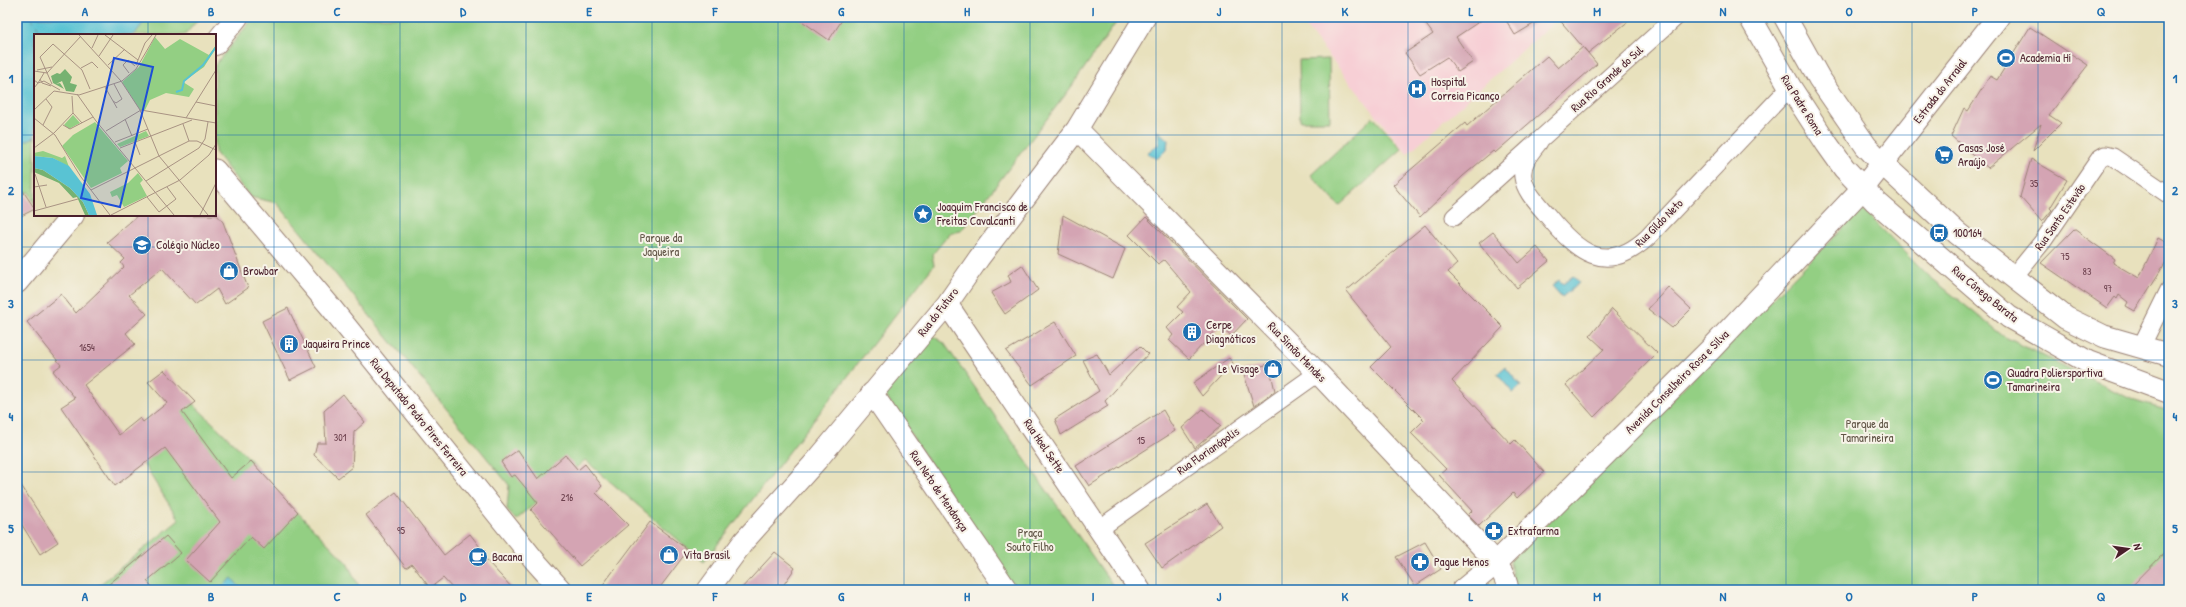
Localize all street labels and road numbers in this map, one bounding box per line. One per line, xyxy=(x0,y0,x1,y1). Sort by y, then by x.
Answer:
street label: Rua Rio Grande do Sul xyxy=(1567,41,1647,116)
street label: Estrada do Arraial xyxy=(1909,54,1971,127)
street label: Rua Padre Roma xyxy=(1777,71,1828,138)
street label: Rua Santo Estevão xyxy=(2030,180,2089,254)
street label: Rua Gildo Neto xyxy=(1631,195,1687,250)
street label: Rua Cônego Barata xyxy=(1948,261,2022,326)
street label: Rua do Futuro xyxy=(913,284,962,340)
street label: Rua Simão Mendes xyxy=(1264,318,1331,386)
street label: Avenida Conselheiro Rosa e Silva xyxy=(1621,326,1733,437)
street label: Rua Deputado Pedro Pires Ferreira xyxy=(366,354,473,479)
street label: Rua Hoel Sette xyxy=(1020,415,1069,476)
street label: Rua Florianópolis xyxy=(1173,422,1243,478)
street label: Rua Neto de Mendonça xyxy=(906,447,973,535)

